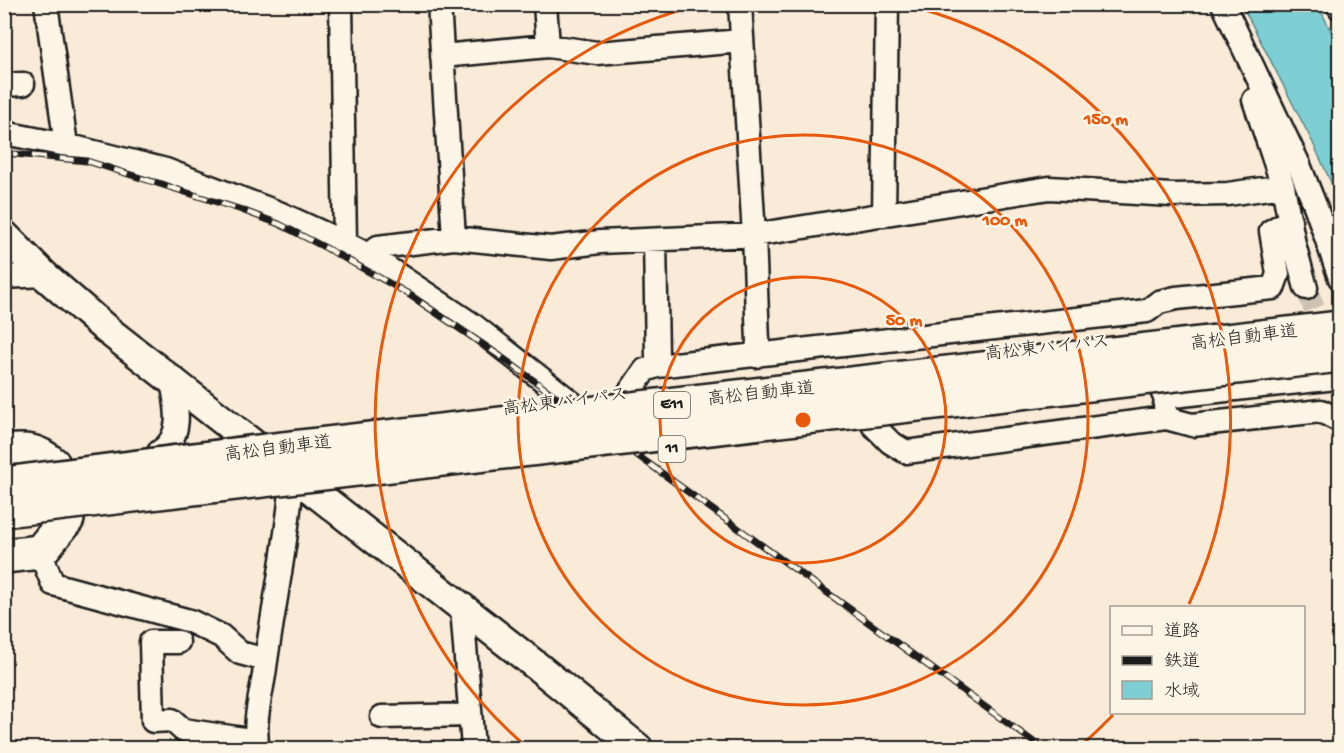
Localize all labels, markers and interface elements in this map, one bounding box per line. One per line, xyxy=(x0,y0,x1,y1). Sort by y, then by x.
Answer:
text: 150 m xyxy=(1083,110,1128,131)
text: 100 m xyxy=(982,211,1028,232)
text: 50 m xyxy=(886,311,923,332)
street label: 高松自動車道 xyxy=(1189,321,1299,356)
street label: 高松東バイパス xyxy=(983,331,1111,366)
street label: 高松自動車道 xyxy=(706,378,816,411)
street label: 高松東バイパス xyxy=(501,384,629,421)
road number: E11 xyxy=(654,392,690,418)
centre of rings xyxy=(793,410,813,430)
street label: 高松自動車道 xyxy=(223,432,333,467)
road number: 11 xyxy=(658,436,686,462)
legend xyxy=(1110,606,1305,714)
text: 道路 xyxy=(1164,621,1200,643)
text: 鉄道 xyxy=(1164,651,1200,673)
text: 水域 xyxy=(1164,681,1200,703)

